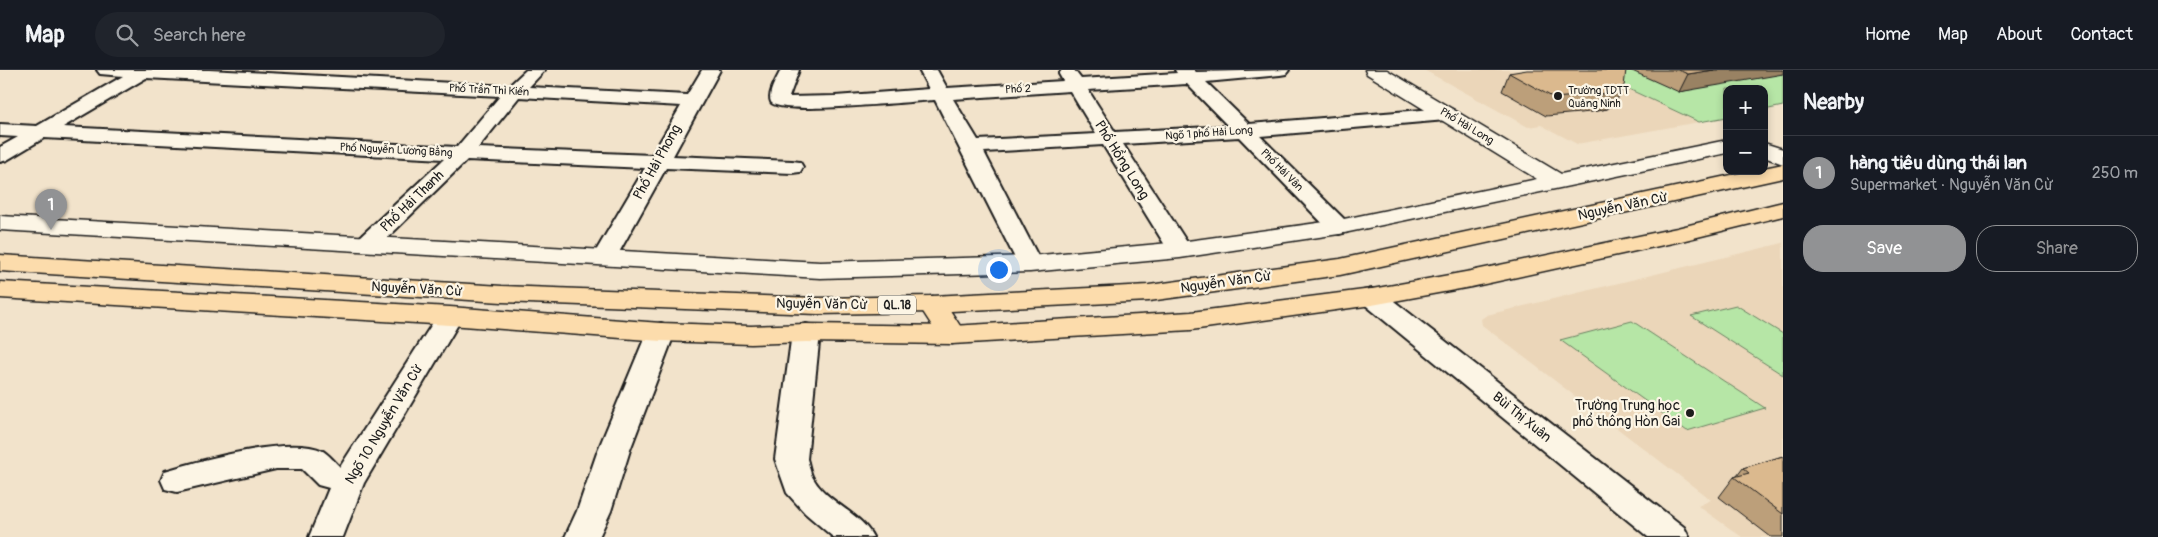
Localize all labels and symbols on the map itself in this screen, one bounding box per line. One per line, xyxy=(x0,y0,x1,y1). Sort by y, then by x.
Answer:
street label: Phố Trần Thì Kiến xyxy=(448,80,530,99)
street label: Phố 2 xyxy=(1005,82,1031,96)
place label: Trường TDTT Quảng Ninh xyxy=(1568,84,1629,110)
marker: Trường TDTT Quảng Ninh xyxy=(1552,90,1564,102)
street label: Phố Hải Long xyxy=(1438,105,1497,147)
street label: Phố Hồng Long xyxy=(1091,117,1154,203)
street label: Phố Hải Phong xyxy=(629,121,685,203)
street label: Ngõ 1 phố Hải Long xyxy=(1165,123,1254,143)
street label: Phố Nguyễn Lương Bằng xyxy=(339,140,453,159)
street label: Phố Hải Vân xyxy=(1258,146,1306,194)
street label: Phố Hải Thanh xyxy=(376,166,447,235)
street label: Nguyễn Văn Cừ xyxy=(1576,187,1670,224)
pin: 1 xyxy=(35,189,67,230)
your location xyxy=(986,257,1012,283)
street label: Nguyễn Văn Cừ xyxy=(1179,266,1273,297)
street label: Nguyễn Văn Cừ xyxy=(371,277,463,300)
street label: Nguyễn Văn Cừ xyxy=(776,294,868,313)
road number: QL.18 xyxy=(878,296,916,314)
street label: Ngõ 10 Nguyễn Văn Cừ xyxy=(341,360,427,487)
street label: Bùi Thị Xuân xyxy=(1489,388,1555,446)
place label: Trường Trung học phổ thông Hòn Gai xyxy=(1573,397,1680,430)
marker: Trường Trung học phổ thông Hòn Gai xyxy=(1684,407,1696,419)

